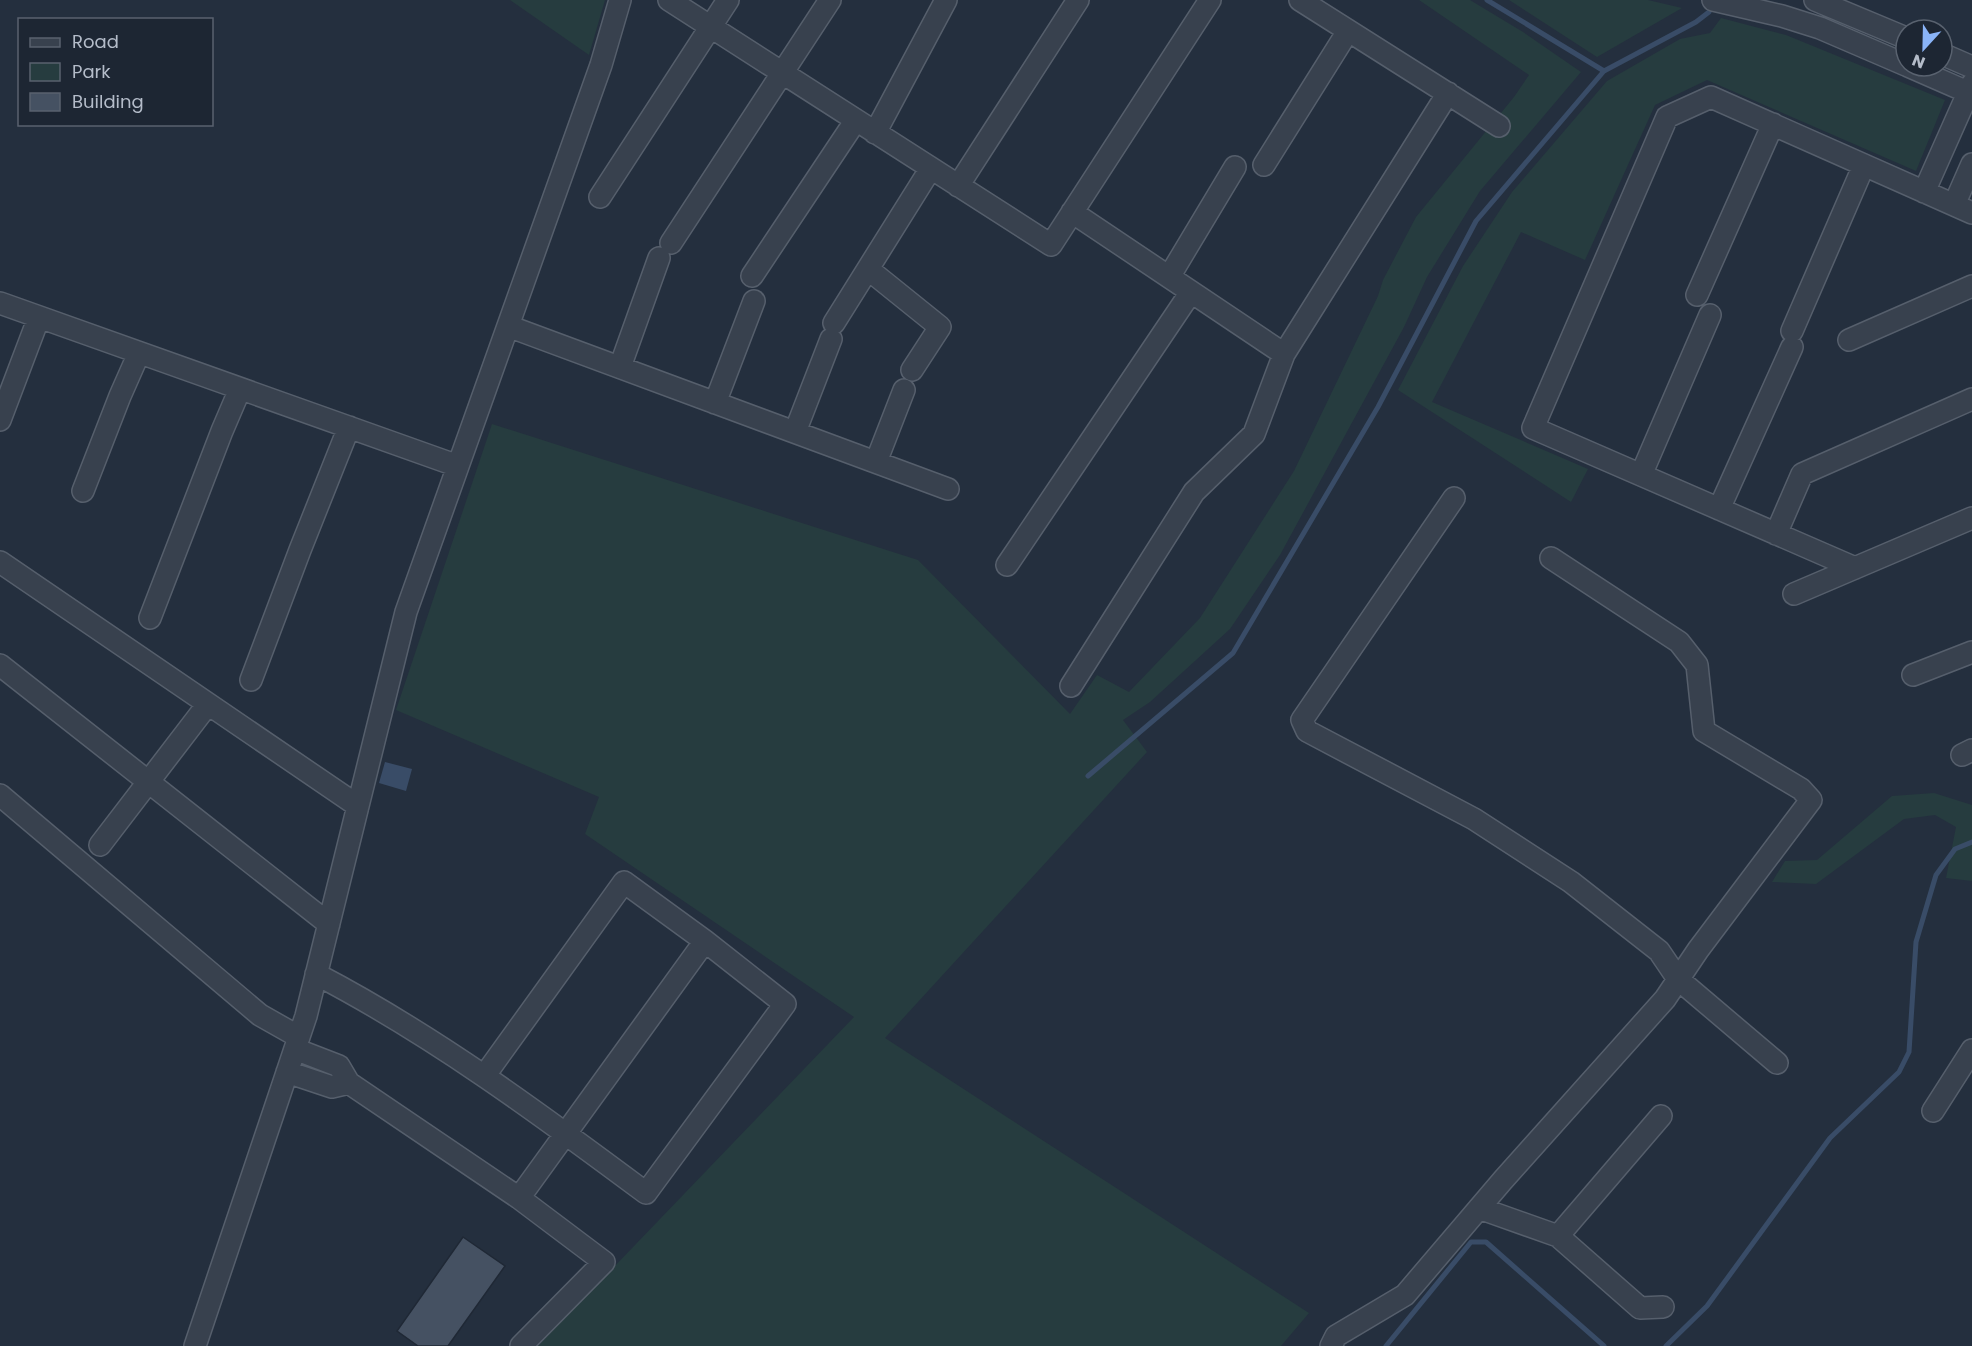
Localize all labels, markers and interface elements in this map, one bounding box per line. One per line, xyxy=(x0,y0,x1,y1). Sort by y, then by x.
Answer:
legend xyxy=(18,18,213,126)
north arrow xyxy=(1894,18,1954,78)
text: Road xyxy=(72,29,119,54)
text: N xyxy=(1909,49,1928,74)
text: Park xyxy=(72,59,111,84)
text: Building xyxy=(72,89,144,114)

